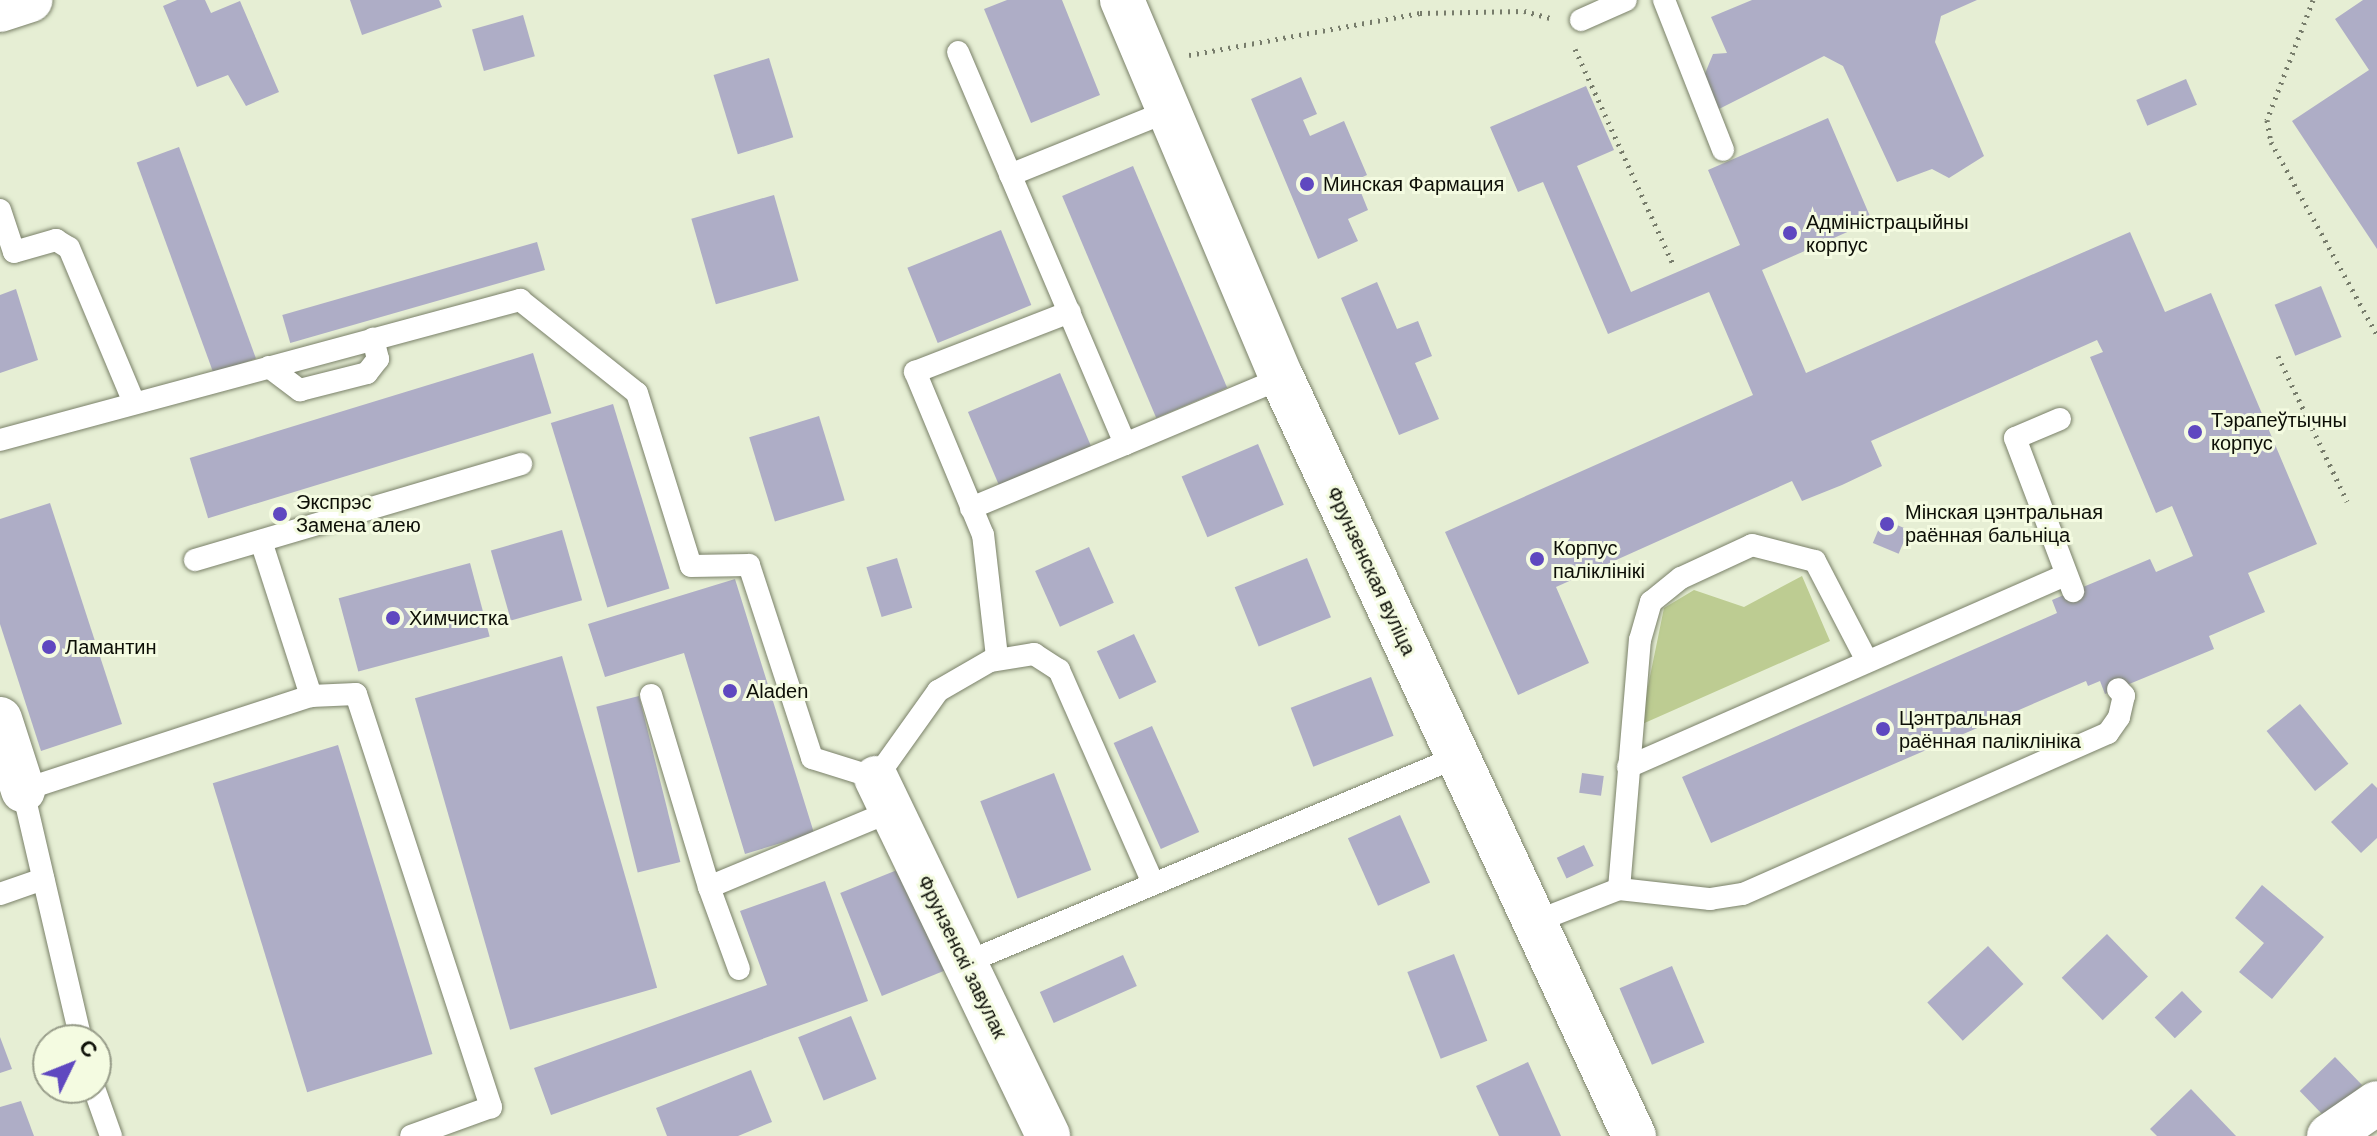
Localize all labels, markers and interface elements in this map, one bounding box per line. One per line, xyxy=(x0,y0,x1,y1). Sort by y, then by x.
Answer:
place label: Минская Фармация xyxy=(1323,172,1504,196)
marker: Минская Фармация xyxy=(1298,175,1316,193)
place label: Адміністрацыйны корпус xyxy=(1806,210,1969,257)
marker: Адміністрацыйны корпус xyxy=(1781,224,1799,242)
place label: Тэрапеўтычны корпус xyxy=(2211,408,2347,455)
marker: Тэрапеўтычны корпус xyxy=(2186,423,2204,441)
street label: Фрунзенская вуліца xyxy=(1321,483,1421,659)
place label: Экспрэс Замена алею xyxy=(296,490,421,537)
place label: Мінская цэнтральная раённая бальніца xyxy=(1905,500,2103,547)
marker: Экспрэс Замена алею xyxy=(271,505,289,523)
marker: Мінская цэнтральная раённая бальніца xyxy=(1876,513,1898,535)
place label: Корпус паліклінікі xyxy=(1553,536,1645,583)
marker: Корпус паліклінікі xyxy=(1528,550,1546,568)
place label: Химчистка xyxy=(409,606,508,630)
marker: Химчистка xyxy=(384,609,402,627)
place label: Ламантин xyxy=(65,635,157,659)
marker: Ламантин xyxy=(40,638,58,656)
place label: Aladen xyxy=(746,679,808,703)
marker: Aladen xyxy=(721,682,739,700)
place label: Цэнтральная раённая паліклініка xyxy=(1899,706,2081,753)
marker: Цэнтральная раённая паліклініка xyxy=(1874,720,1892,738)
street label: Фрунзенскі завулак xyxy=(912,871,1012,1043)
north arrow xyxy=(32,1024,112,1104)
text: С xyxy=(74,1034,103,1063)

